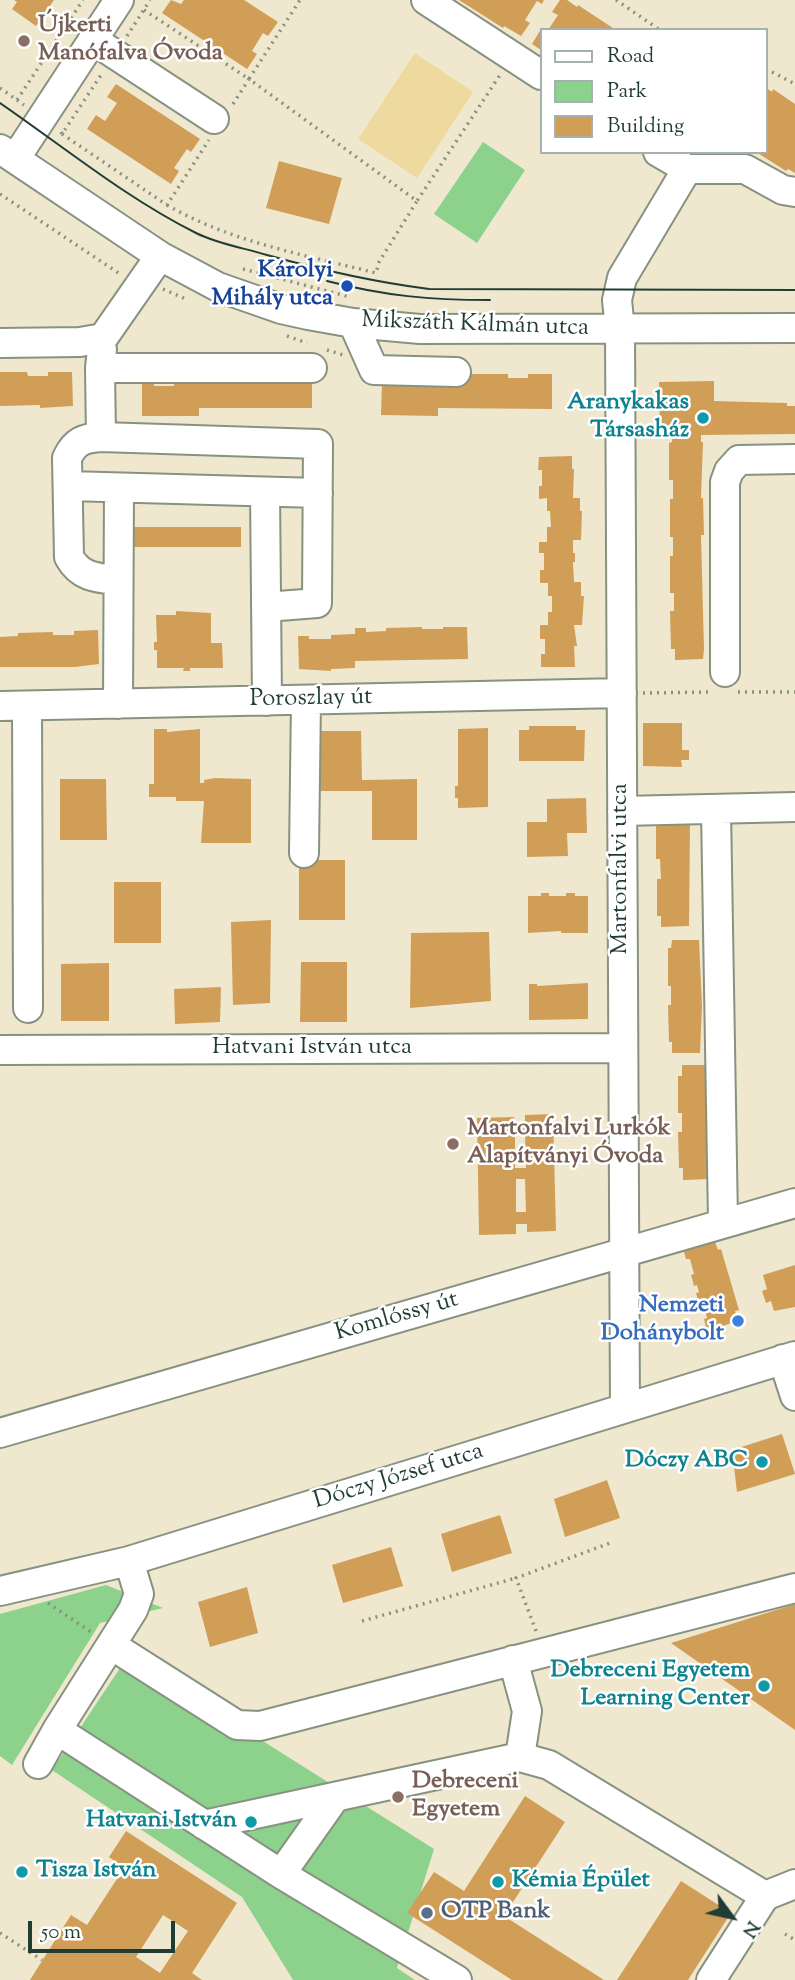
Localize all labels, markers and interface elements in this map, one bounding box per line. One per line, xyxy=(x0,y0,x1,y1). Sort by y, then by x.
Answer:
place label: Újkerti Manófalva Óvoda xyxy=(38,13,223,69)
legend xyxy=(540,28,767,154)
marker: Újkerti Manófalva Óvoda xyxy=(16,33,32,49)
text: Road xyxy=(607,42,654,72)
text: Park xyxy=(607,77,647,107)
text: Building xyxy=(607,112,684,142)
place label: Károlyi Mihály utca xyxy=(212,258,333,314)
marker: Károlyi Mihály utca xyxy=(339,278,355,294)
street label: Mikszáth Kálmán utca xyxy=(361,308,589,344)
place label: Aranykakas Társasház xyxy=(567,390,689,446)
marker: Aranykakas Társasház xyxy=(695,410,711,426)
street label: Poroszlay út xyxy=(249,685,373,715)
street label: Martonfalvi utca xyxy=(608,783,636,955)
street label: Hatvani István utca xyxy=(212,1035,412,1063)
place label: Martonfalvi Lurkók Alapítványi Óvoda xyxy=(467,1116,670,1172)
marker: Martonfalvi Lurkók Alapítványi Óvoda xyxy=(445,1136,461,1152)
street label: Komlóssy út xyxy=(332,1287,462,1349)
place label: Nemzeti Dohánybolt xyxy=(601,1293,724,1349)
marker: Nemzeti Dohánybolt xyxy=(730,1313,746,1329)
street label: Dóczy József utca xyxy=(311,1438,487,1518)
place label: Dóczy ABC xyxy=(625,1448,748,1476)
marker: Dóczy ABC xyxy=(754,1454,770,1470)
place label: Debreceni Egyetem Learning Center xyxy=(551,1658,750,1714)
marker: Debreceni Egyetem Learning Center xyxy=(756,1678,772,1694)
place label: Debreceni Egyetem xyxy=(412,1769,518,1825)
marker: Debreceni Egyetem xyxy=(390,1789,406,1805)
place label: Hatvani István xyxy=(86,1808,237,1836)
marker: Hatvani István xyxy=(243,1814,259,1830)
place label: Tisza István xyxy=(36,1858,157,1886)
marker: Tisza István xyxy=(14,1864,30,1880)
place label: Kémia Épület xyxy=(512,1868,650,1896)
marker: Kémia Épület xyxy=(490,1874,506,1890)
north arrow xyxy=(697,1882,767,1952)
place label: OTP Bank xyxy=(441,1899,550,1927)
marker: OTP Bank xyxy=(419,1905,435,1921)
scale bar xyxy=(32,1906,178,1950)
text: N xyxy=(735,1915,765,1942)
text: 50 m xyxy=(41,1918,81,1948)

